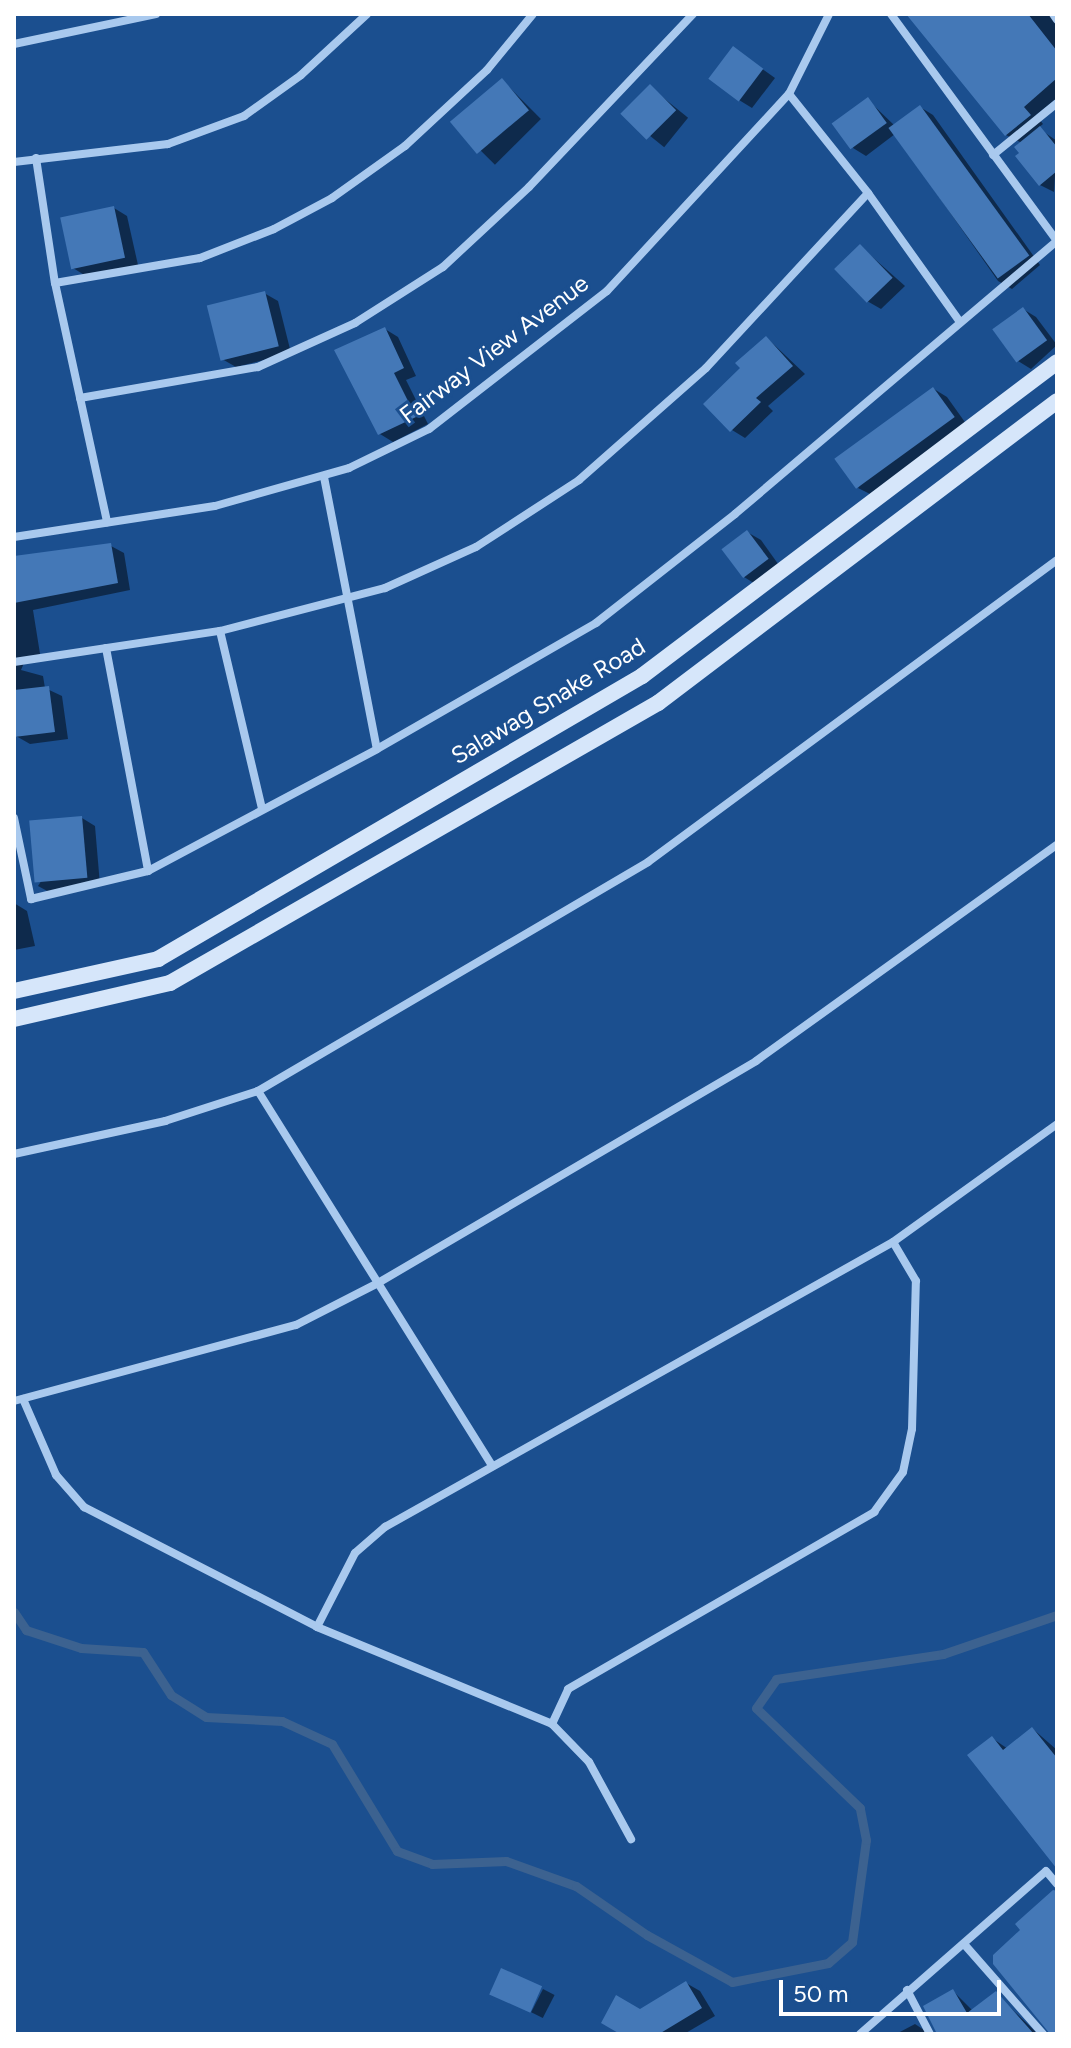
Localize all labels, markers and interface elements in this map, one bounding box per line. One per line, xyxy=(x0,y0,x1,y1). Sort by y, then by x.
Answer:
street label: Fairway View Avenue xyxy=(394,269,594,429)
street label: Salawag Snake Road xyxy=(446,632,650,770)
scale bar xyxy=(783,1964,1005,2014)
text: 50 m xyxy=(793,1979,849,2008)

